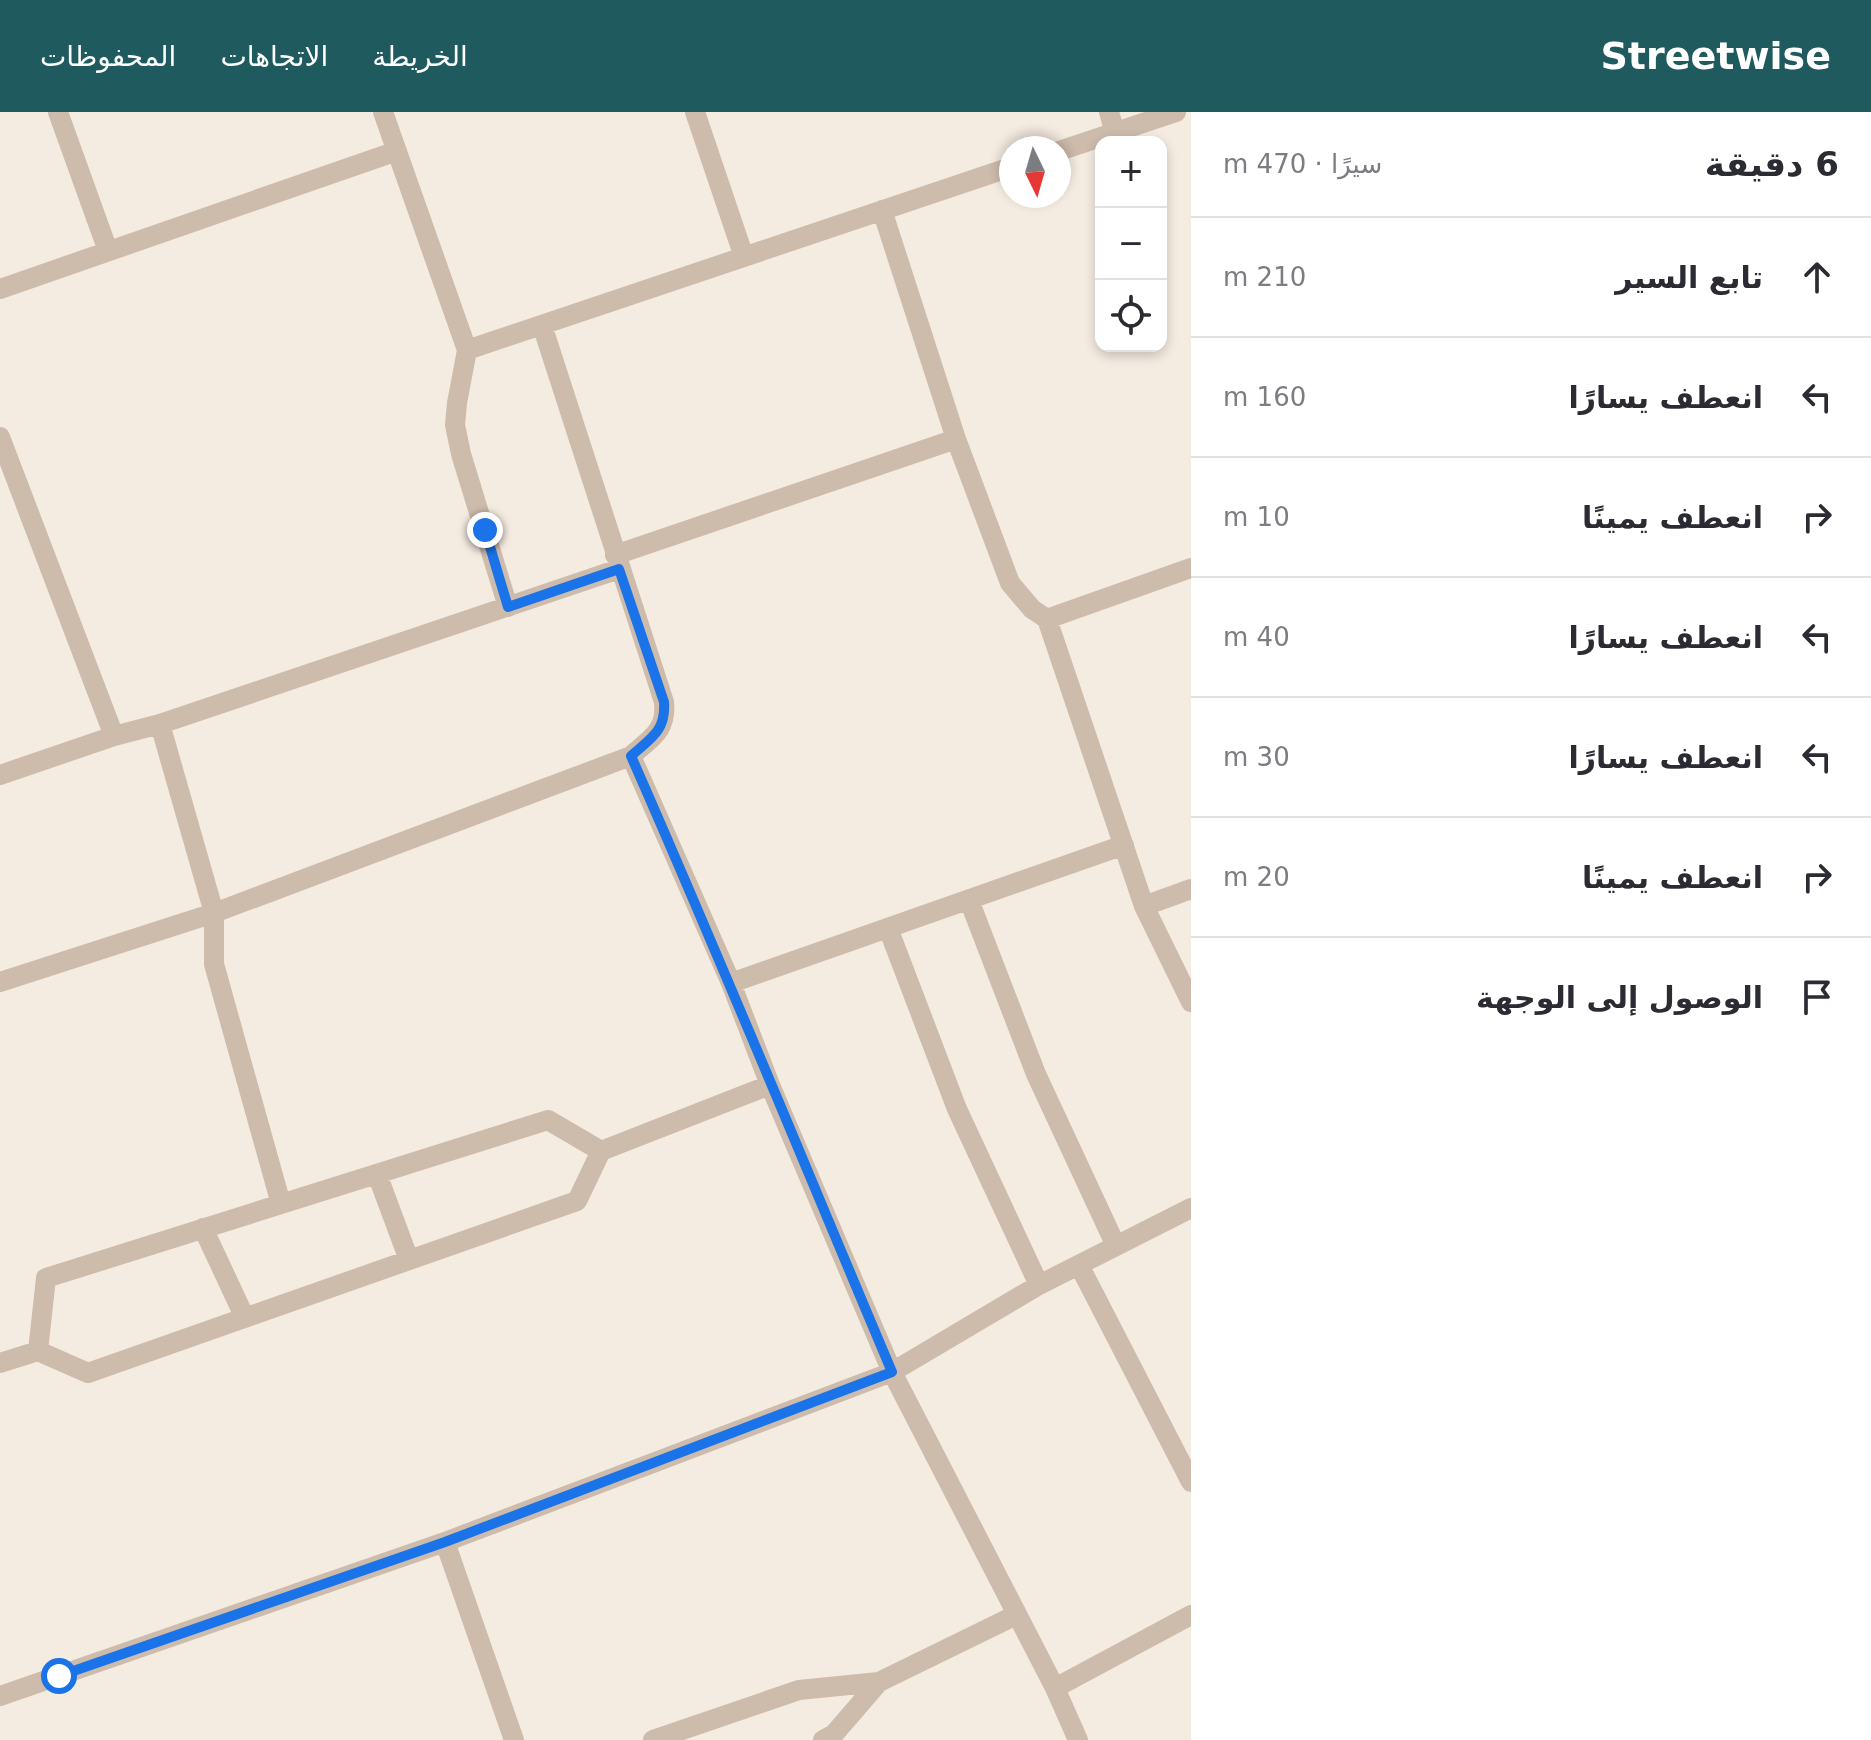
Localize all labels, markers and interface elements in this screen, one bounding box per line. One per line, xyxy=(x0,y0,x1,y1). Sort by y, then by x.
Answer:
text: Streetwise xyxy=(1600,34,1831,78)
text: المحفوظات xyxy=(40,40,176,73)
text: الاتجاهات xyxy=(220,40,328,73)
text: الخريطة xyxy=(372,40,468,73)
north arrow xyxy=(999,136,1071,208)
map controls xyxy=(1095,136,1167,352)
button: + xyxy=(1095,136,1167,208)
text: 6 دقيقة xyxy=(1705,144,1839,184)
text: سيرًا · 470 m xyxy=(1223,149,1382,179)
button: − xyxy=(1095,208,1167,280)
icon: ahead xyxy=(1795,255,1839,299)
text: تابع السير xyxy=(1615,260,1763,295)
text: 210 m xyxy=(1223,262,1306,292)
button: locate xyxy=(1095,280,1167,352)
icon: left xyxy=(1795,375,1839,419)
text: انعطف يسارًا xyxy=(1569,380,1763,415)
text: 160 m xyxy=(1223,382,1306,412)
icon: right xyxy=(1795,495,1839,539)
text: انعطف يمينًا xyxy=(1582,500,1763,535)
text: 10 m xyxy=(1223,502,1290,532)
route end xyxy=(467,512,503,548)
icon: left xyxy=(1795,615,1839,659)
text: انعطف يسارًا xyxy=(1569,620,1763,655)
text: 40 m xyxy=(1223,622,1290,652)
icon: left xyxy=(1795,735,1839,779)
text: انعطف يسارًا xyxy=(1569,740,1763,775)
text: 30 m xyxy=(1223,742,1290,772)
icon: right xyxy=(1795,855,1839,899)
text: انعطف يمينًا xyxy=(1582,860,1763,895)
text: 20 m xyxy=(1223,862,1290,892)
icon: arrive xyxy=(1795,975,1839,1019)
text: الوصول إلى الوجهة xyxy=(1476,980,1763,1015)
route start xyxy=(41,1658,77,1694)

